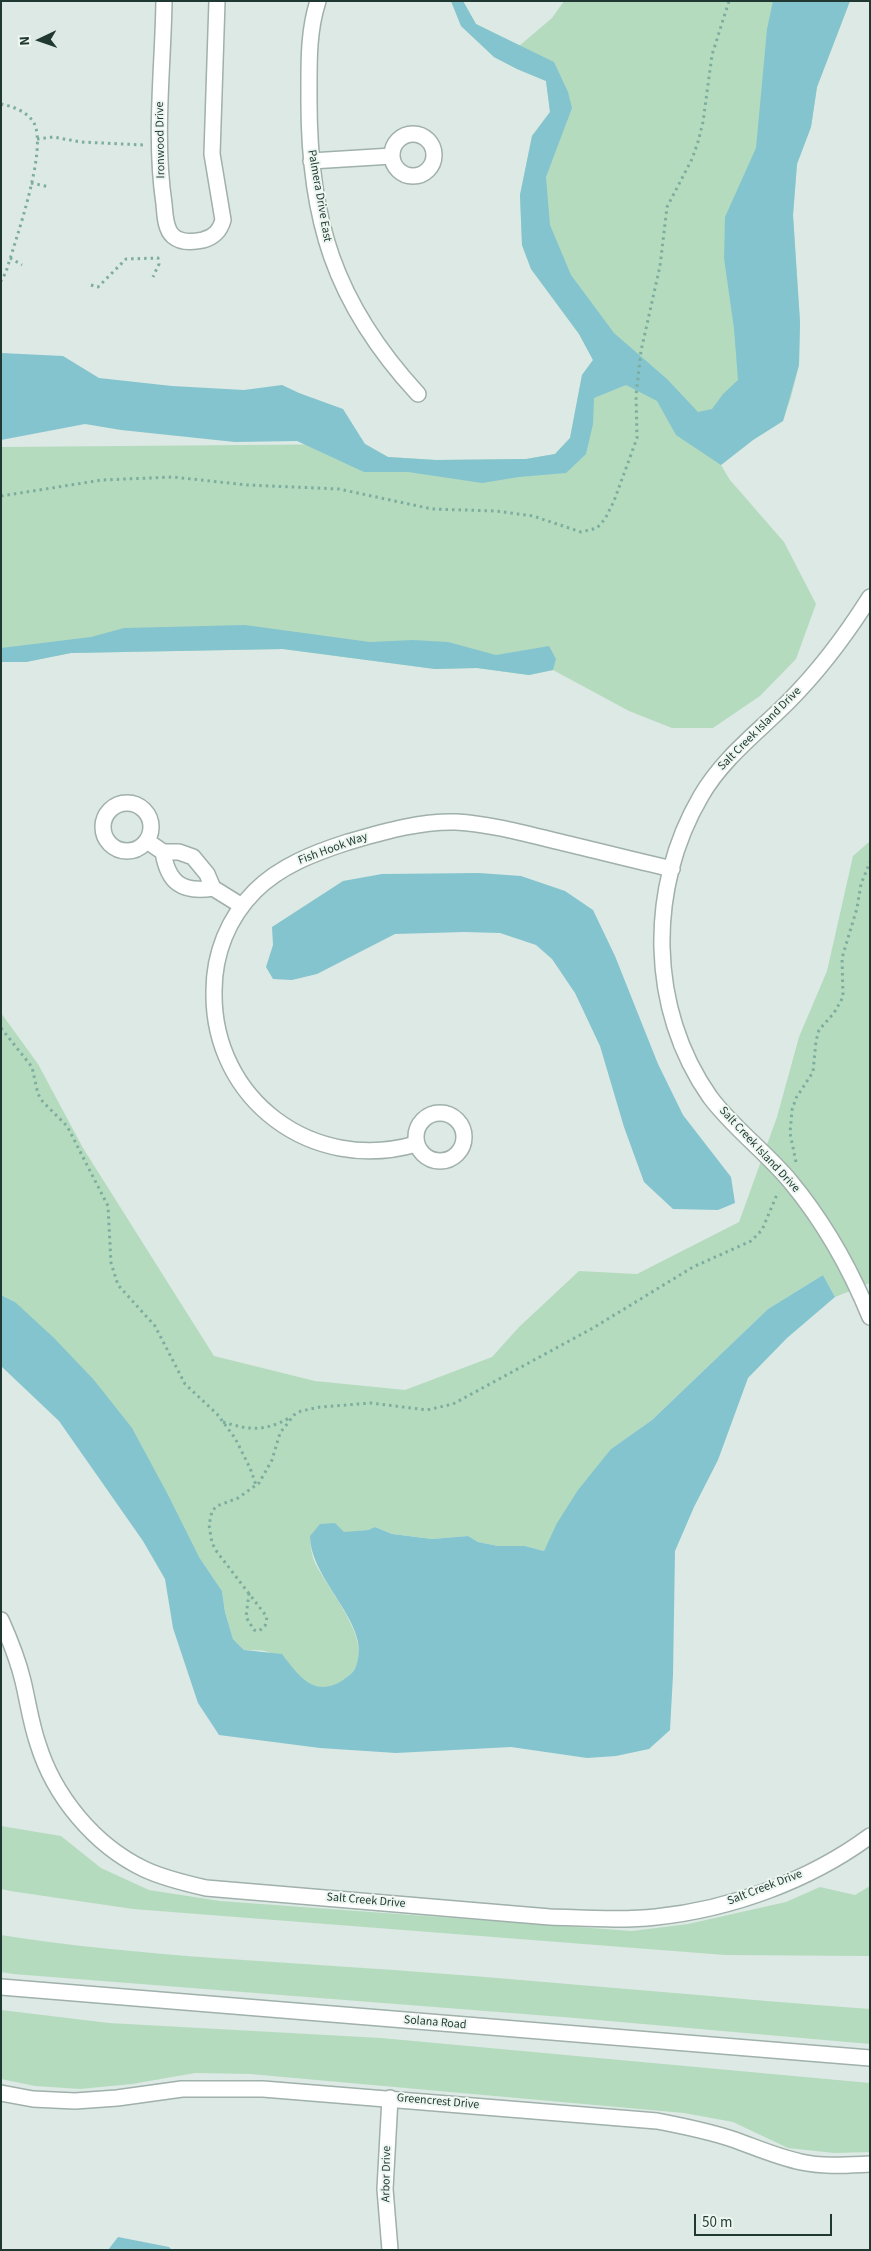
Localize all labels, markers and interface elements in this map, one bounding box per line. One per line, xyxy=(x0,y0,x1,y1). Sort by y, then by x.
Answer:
north arrow xyxy=(15,15,65,65)
text: N xyxy=(15,36,35,46)
street label: Ironwood Drive xyxy=(153,101,169,179)
street label: Palmera Drive East xyxy=(304,149,334,243)
street label: Salt Creek Island Drive xyxy=(715,684,805,774)
street label: Fish Hook Way xyxy=(296,830,370,868)
street label: Salt Creek Island Drive xyxy=(716,1104,802,1196)
street label: Salt Creek Drive xyxy=(725,1867,805,1909)
street label: Salt Creek Drive xyxy=(326,1890,406,1912)
street label: Solana Road xyxy=(403,2013,467,2033)
street label: Greencrest Drive xyxy=(396,2091,480,2113)
street label: Arbor Drive xyxy=(379,2146,395,2202)
scale bar xyxy=(696,2204,834,2236)
text: 50 m xyxy=(702,2212,732,2233)

